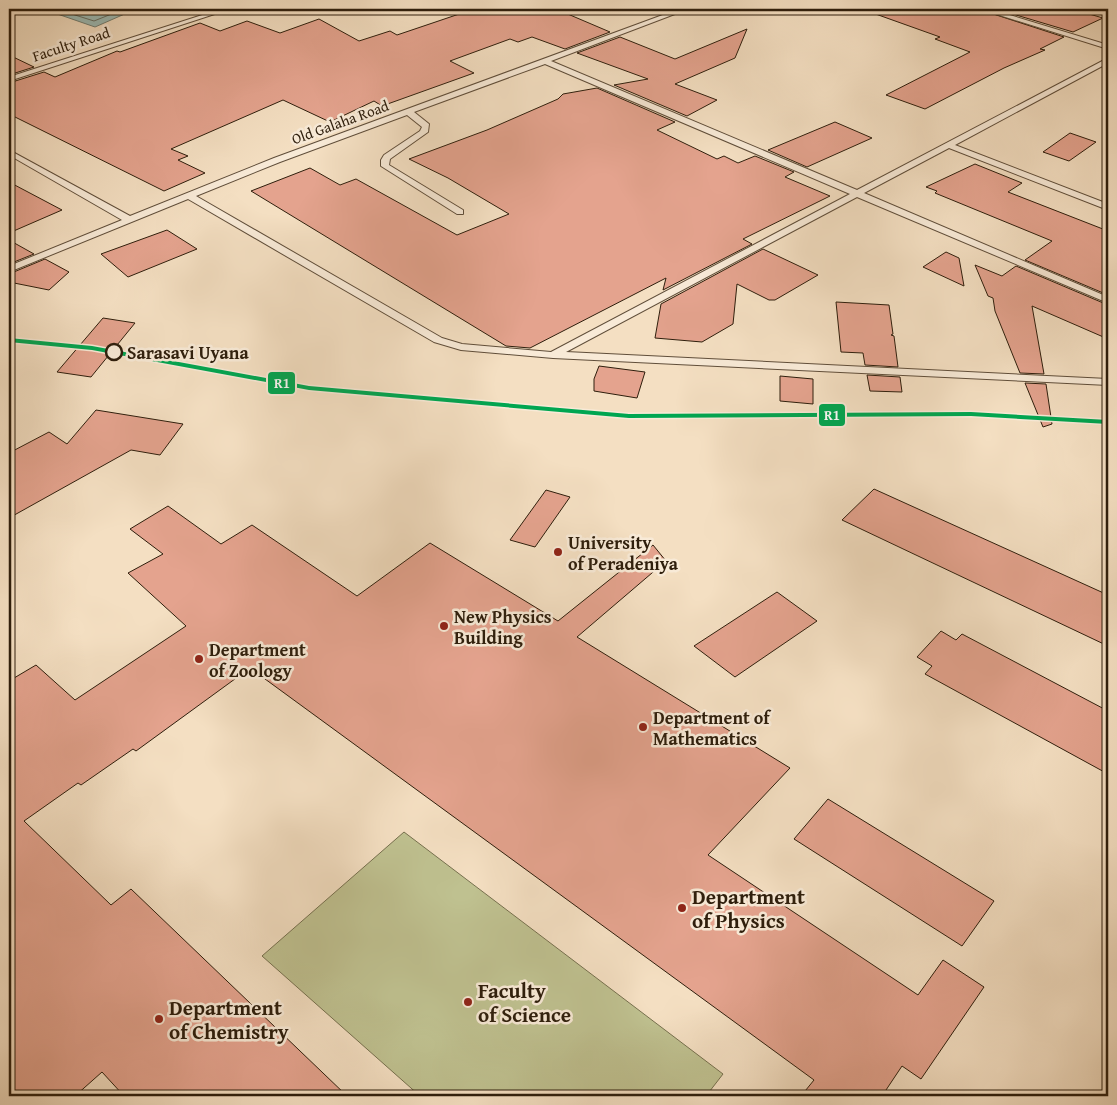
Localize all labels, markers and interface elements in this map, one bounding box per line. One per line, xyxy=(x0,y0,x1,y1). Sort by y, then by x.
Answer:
street label: Faculty Road xyxy=(30,22,112,66)
street label: Old Galaha Road xyxy=(288,95,392,149)
place label: Sarasavi Uyana xyxy=(127,339,249,366)
marker: Sarasavi Uyana xyxy=(105,343,123,361)
line badge: R1 xyxy=(267,371,296,395)
text: R1 xyxy=(274,373,290,393)
line badge: R1 xyxy=(818,403,846,427)
text: R1 xyxy=(824,405,840,425)
place label: University of Peradeniya xyxy=(568,529,679,577)
marker: University of Peradeniya xyxy=(552,546,564,558)
place label: New Physics Building xyxy=(454,603,552,651)
marker: New Physics Building xyxy=(438,620,450,632)
place label: Department of Zoology xyxy=(209,636,306,684)
marker: Department of Zoology xyxy=(193,653,205,665)
place label: Department of Mathematics xyxy=(653,704,772,752)
marker: Department of Mathematics xyxy=(637,721,649,733)
place label: Department of Physics xyxy=(692,881,805,936)
marker: Department of Physics xyxy=(676,902,688,914)
place label: Faculty of Science xyxy=(478,975,571,1030)
place label: Department of Chemistry xyxy=(169,992,289,1047)
marker: Faculty of Science xyxy=(462,996,474,1008)
marker: Department of Chemistry xyxy=(153,1013,165,1025)

